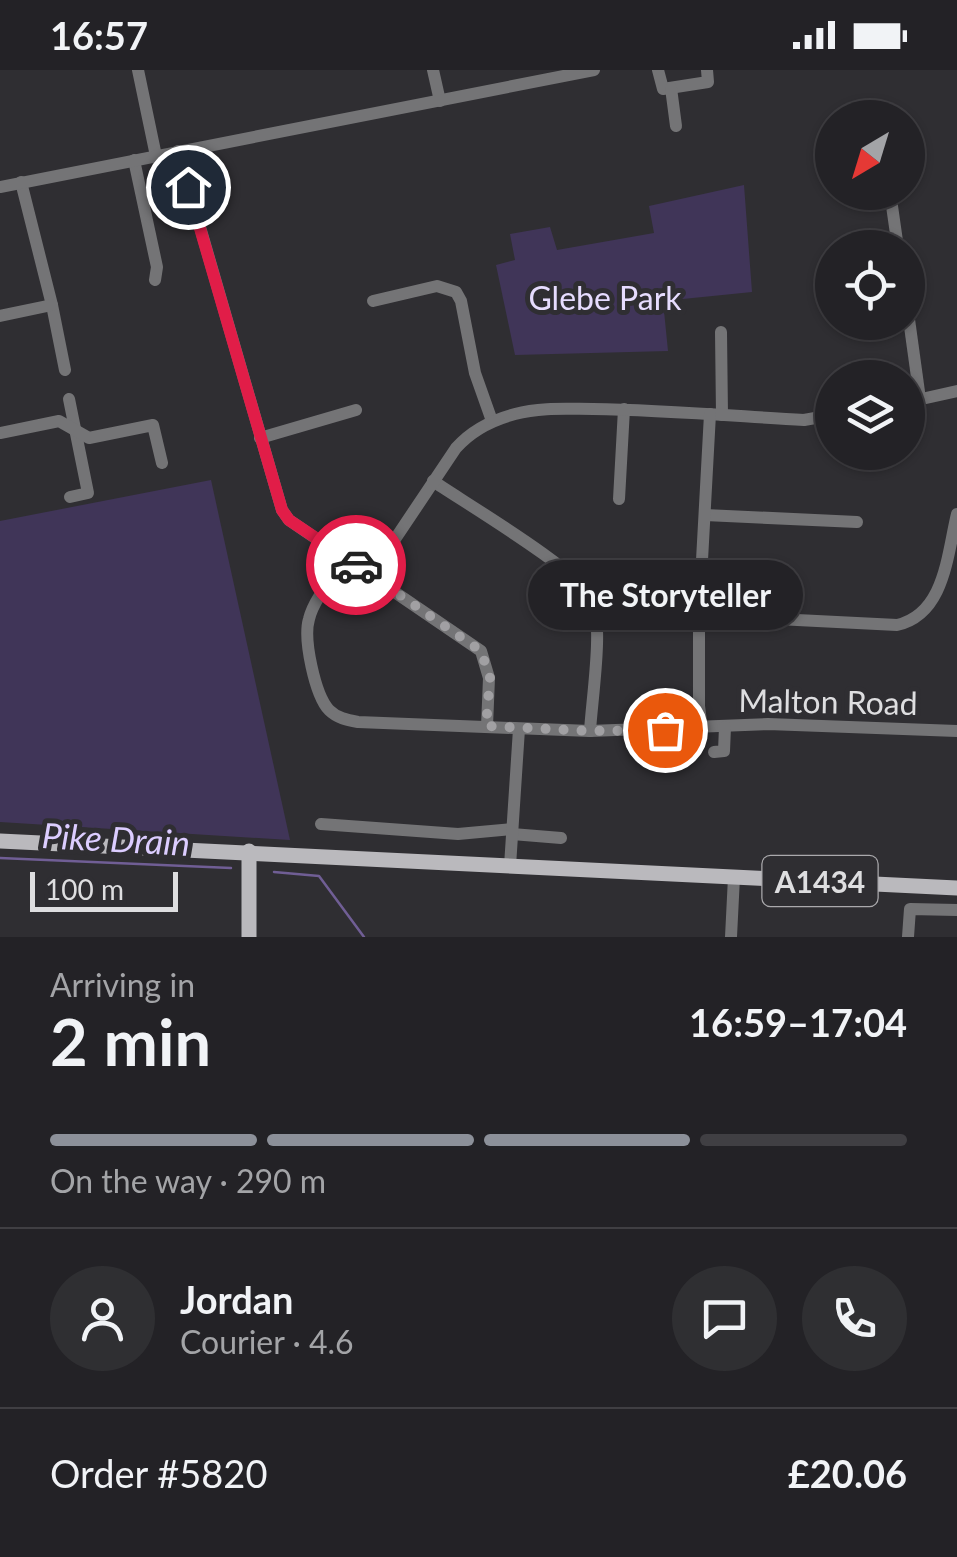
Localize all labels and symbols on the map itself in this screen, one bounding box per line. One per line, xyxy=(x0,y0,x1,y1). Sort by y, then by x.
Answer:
north arrow xyxy=(815,100,925,210)
pin xyxy=(146,145,231,230)
park label: Glebe Park xyxy=(528,278,682,317)
courier xyxy=(306,515,406,615)
callout: The Storyteller xyxy=(528,560,802,630)
street label: Malton Road xyxy=(738,680,918,722)
pin xyxy=(623,688,708,773)
water label: Pike Drain xyxy=(41,813,191,863)
road number: A1434 xyxy=(762,856,878,906)
scale bar xyxy=(30,867,178,911)

